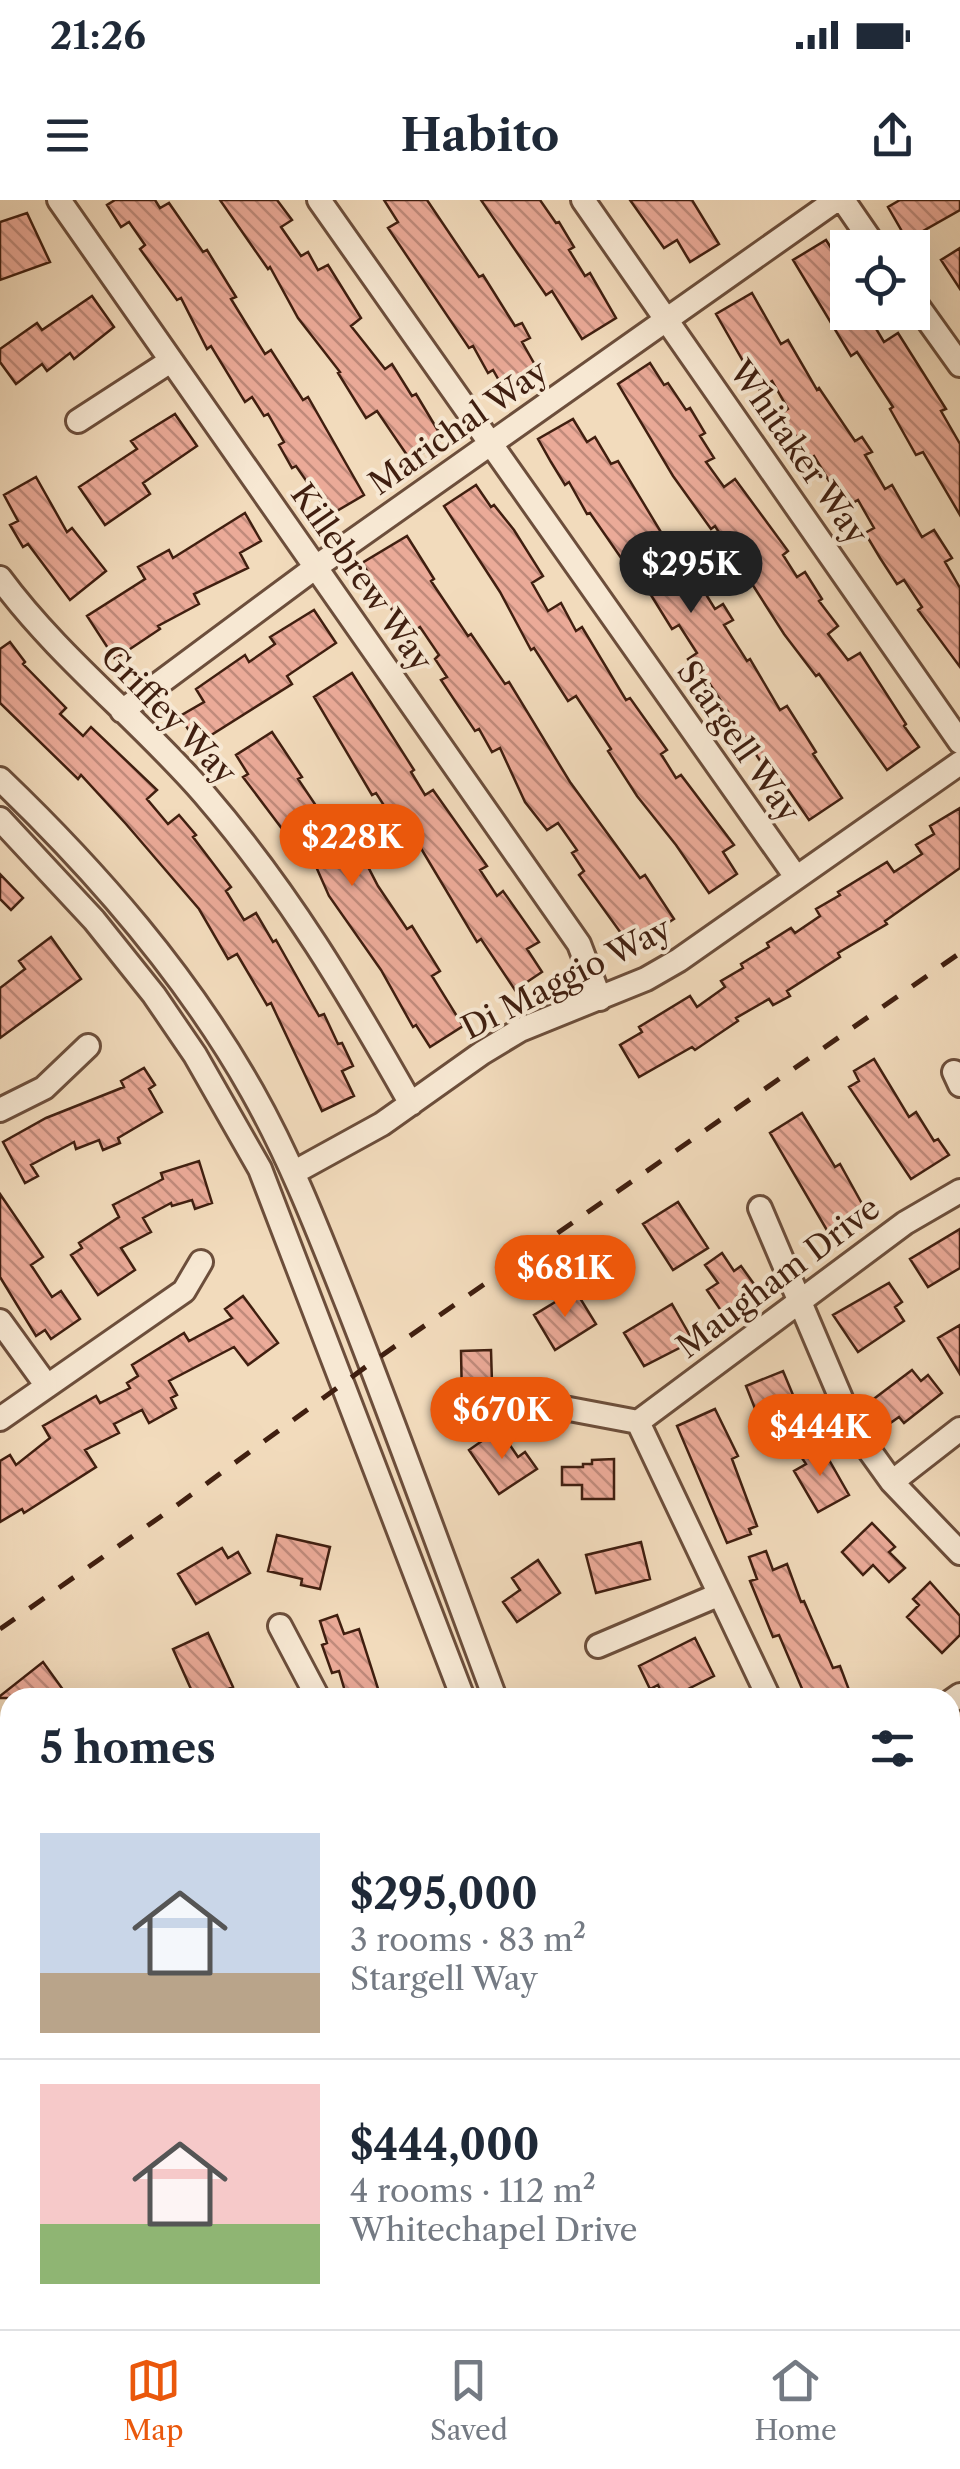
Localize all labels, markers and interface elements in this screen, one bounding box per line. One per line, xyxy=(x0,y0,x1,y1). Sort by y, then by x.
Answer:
text: 21:26 xyxy=(50,12,146,59)
text: Habito xyxy=(401,107,559,163)
icon: menu xyxy=(40,108,95,163)
icon: share xyxy=(865,108,920,163)
map controls xyxy=(830,230,930,330)
button: locate xyxy=(830,230,930,330)
street label: Marichal Way xyxy=(361,350,556,503)
street label: Whitaker Way xyxy=(721,352,877,552)
street label: Killebrew Way xyxy=(283,476,442,679)
pin: $295K xyxy=(621,531,761,616)
text: $295K xyxy=(641,544,741,583)
street label: Griffey Way xyxy=(93,636,246,792)
street label: Stargell Way xyxy=(669,653,809,830)
pin: $228K xyxy=(282,804,422,889)
text: $228K xyxy=(302,817,402,856)
street label: Di Maggio Way xyxy=(455,908,678,1047)
street label: Maugham Drive xyxy=(669,1188,887,1366)
pin: $681K xyxy=(495,1235,635,1320)
text: $681K xyxy=(517,1248,613,1287)
pin: $670K xyxy=(432,1377,572,1462)
text: $670K xyxy=(452,1390,552,1429)
pin: $444K xyxy=(750,1394,890,1479)
text: $444K xyxy=(770,1407,870,1446)
icon: filters xyxy=(865,1721,920,1776)
text: 5 homes xyxy=(40,1722,216,1774)
text: $295,000 xyxy=(350,1868,538,1920)
icon: home xyxy=(120,1873,240,1993)
text: 3 rooms · 83 m² xyxy=(350,1920,586,1959)
text: Stargell Way xyxy=(350,1959,538,1998)
text: $444,000 xyxy=(350,2119,539,2171)
icon: home xyxy=(120,2124,240,2244)
text: 4 rooms · 112 m² xyxy=(350,2171,596,2210)
text: Whitechapel Drive xyxy=(350,2210,637,2249)
tab: Map xyxy=(123,2353,183,2447)
tab: Saved xyxy=(430,2353,508,2447)
tab: Home xyxy=(754,2353,837,2447)

